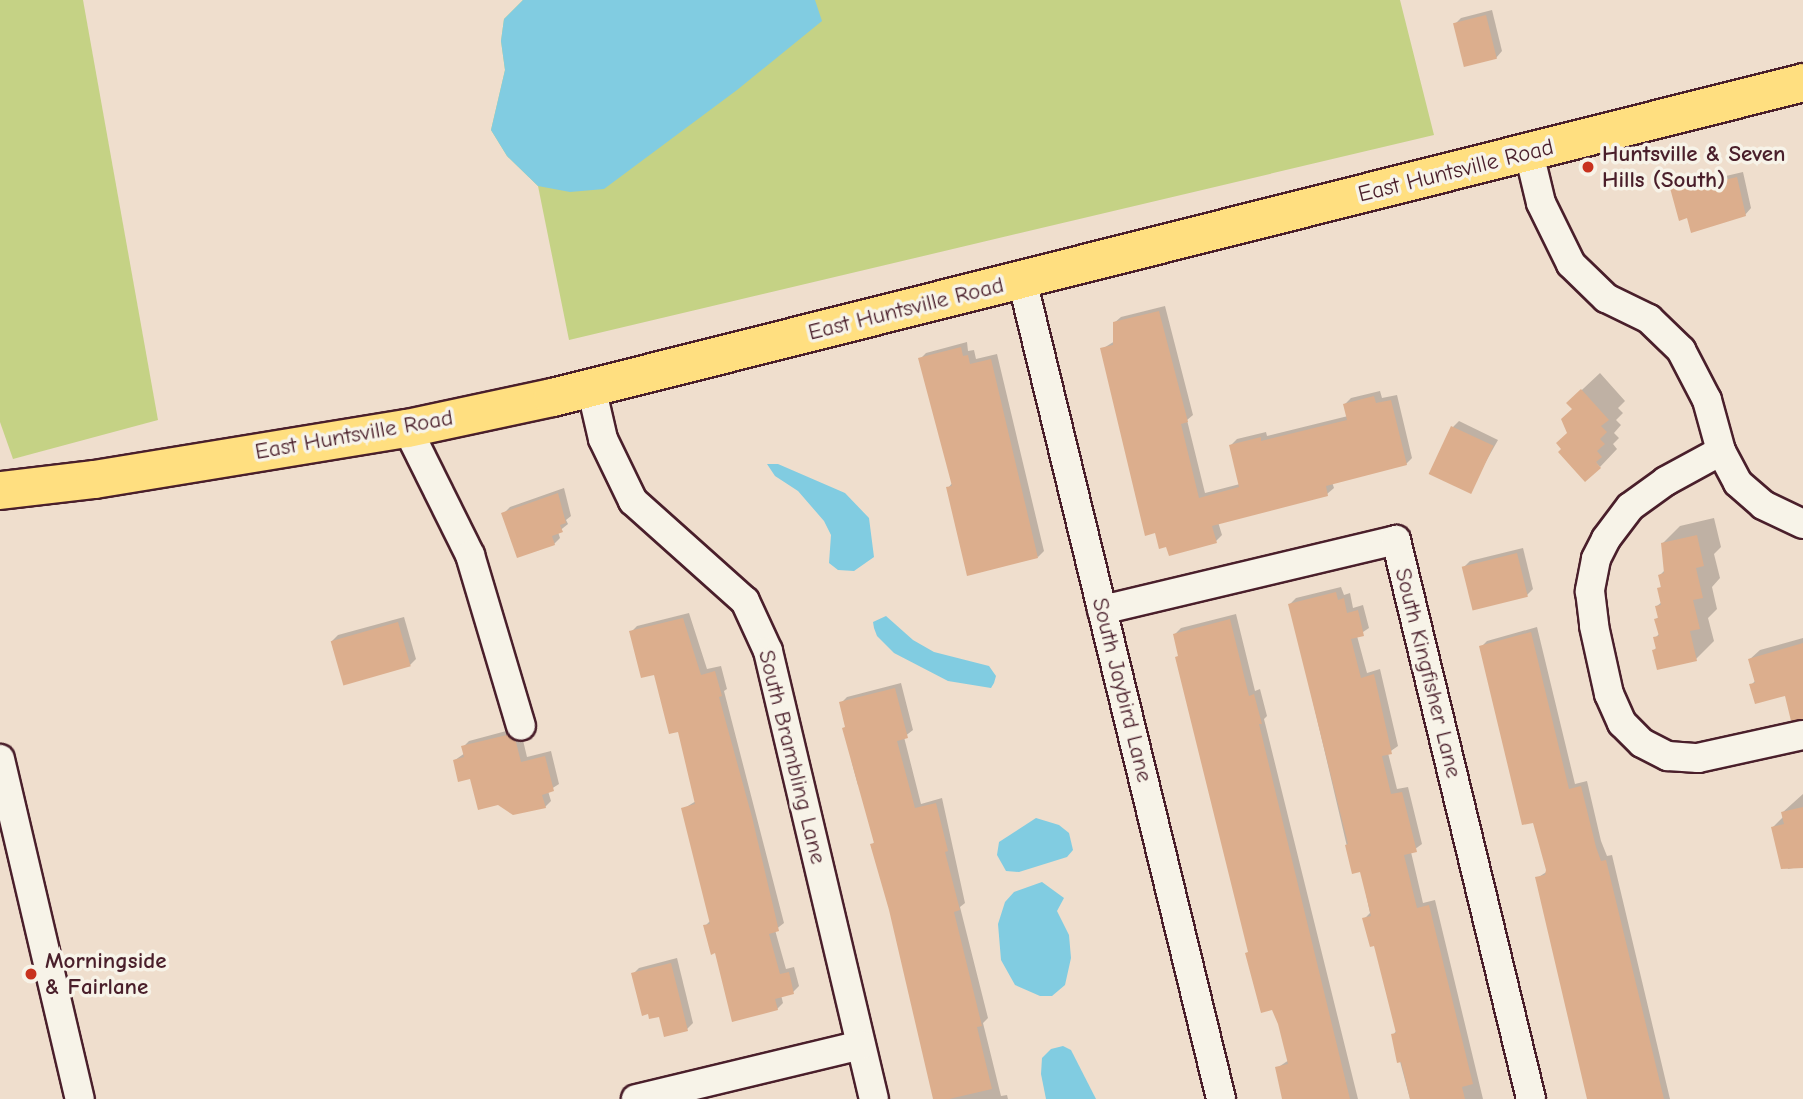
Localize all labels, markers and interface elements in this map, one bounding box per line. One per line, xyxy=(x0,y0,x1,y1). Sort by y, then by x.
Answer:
street label: East Huntsville Road xyxy=(1355,133,1557,209)
place label: Huntsville & Seven Hills (South) xyxy=(1602,140,1785,194)
marker: Huntsville & Seven Hills (South) xyxy=(1580,159,1596,175)
street label: East Huntsville Road xyxy=(805,271,1007,347)
street label: East Huntsville Road xyxy=(253,404,455,466)
street label: South Kingfisher Lane xyxy=(1389,565,1467,781)
street label: South Jaybird Lane xyxy=(1086,595,1158,785)
street label: South Brambling Lane xyxy=(752,647,832,867)
place label: Morningside & Fairlane xyxy=(45,947,167,1001)
marker: Morningside & Fairlane xyxy=(23,966,39,982)

